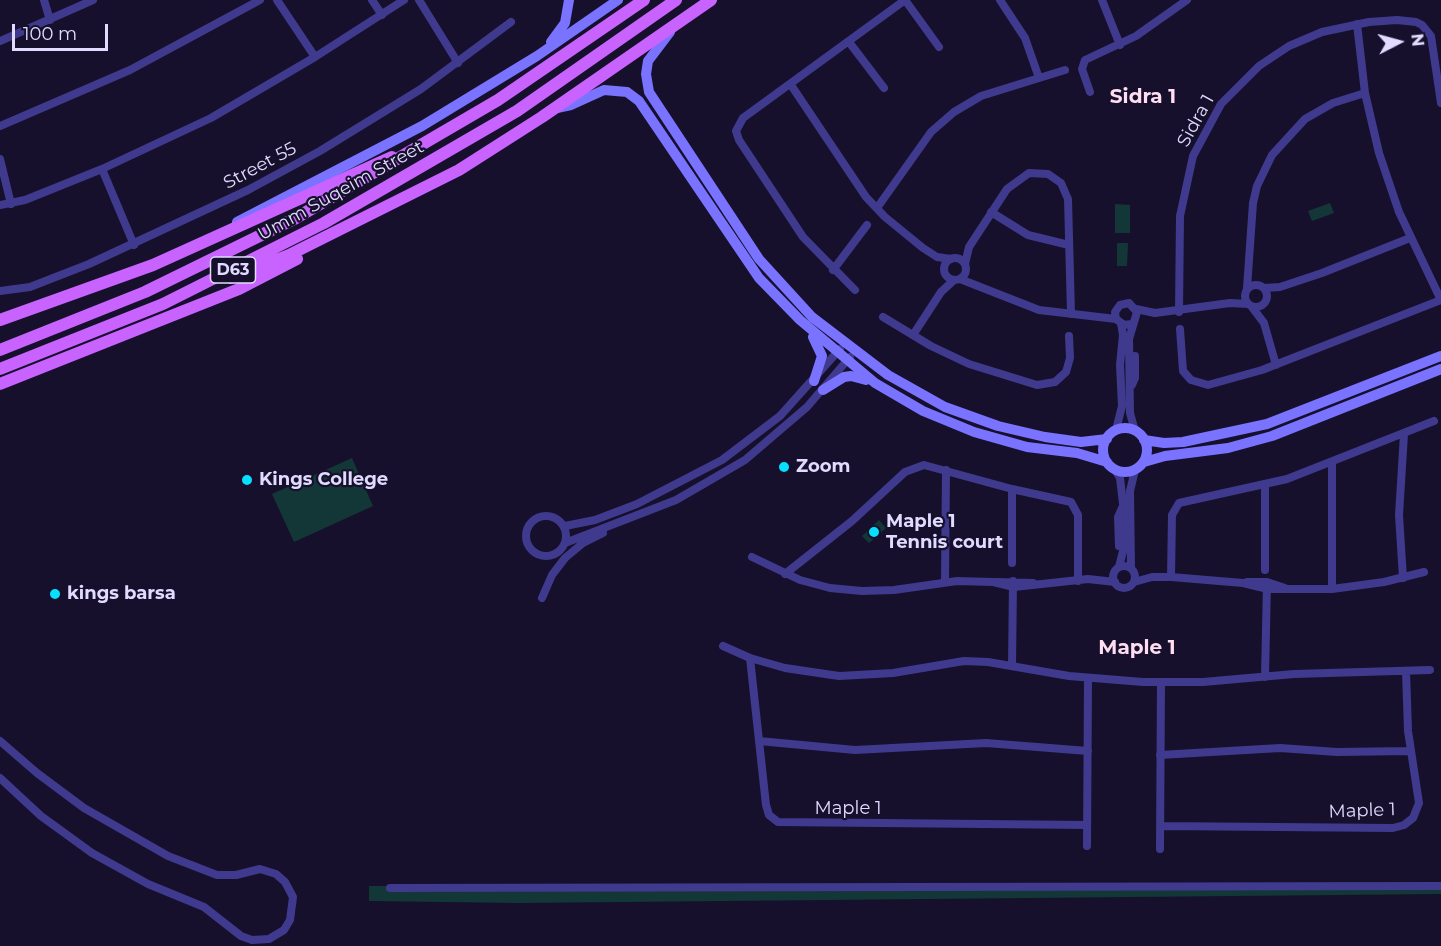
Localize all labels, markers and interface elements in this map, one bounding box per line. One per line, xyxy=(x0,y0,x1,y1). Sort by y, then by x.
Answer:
scale bar xyxy=(15,12,111,50)
north arrow xyxy=(1369,12,1429,72)
text: 100 m xyxy=(23,23,77,45)
text: N xyxy=(1407,33,1428,47)
district label: Sidra 1 xyxy=(1110,85,1176,109)
street label: Sidra 1 xyxy=(1173,91,1219,151)
street label: Umm Suqeim Street xyxy=(254,136,428,246)
street label: Street 55 xyxy=(220,138,300,194)
road number: D63 xyxy=(210,257,256,283)
place label: Zoom xyxy=(796,456,850,478)
marker: Zoom xyxy=(777,460,791,474)
place label: Kings College xyxy=(259,469,388,491)
marker: Kings College xyxy=(240,473,254,487)
place label: Maple 1 Tennis court xyxy=(886,511,1003,554)
marker: Maple 1 Tennis court xyxy=(867,525,881,539)
place label: kings barsa xyxy=(67,583,176,605)
marker: kings barsa xyxy=(48,587,62,601)
district label: Maple 1 xyxy=(1098,636,1176,660)
street label: Maple 1 xyxy=(815,798,881,820)
street label: Maple 1 xyxy=(1328,799,1396,823)

